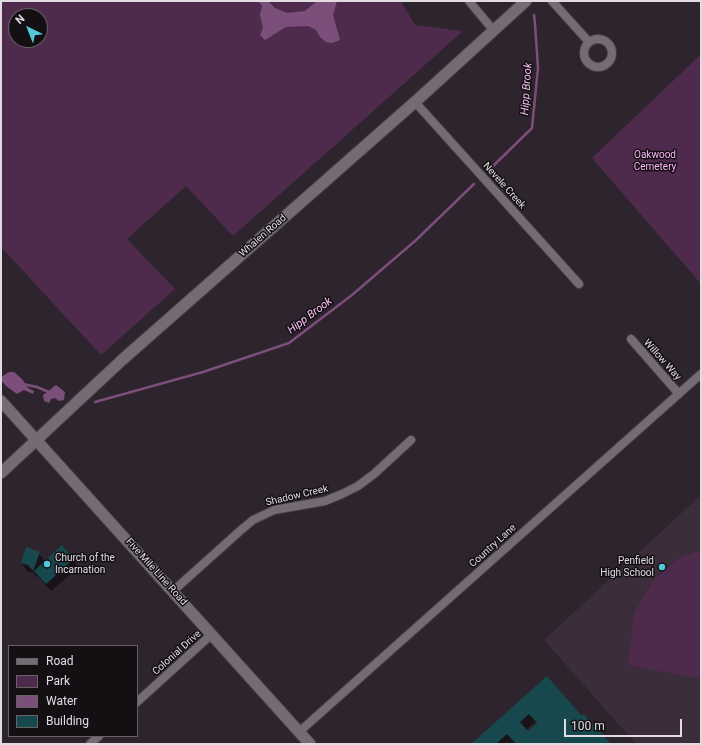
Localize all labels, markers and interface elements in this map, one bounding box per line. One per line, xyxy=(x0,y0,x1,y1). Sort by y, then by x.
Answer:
north arrow xyxy=(8,8,48,48)
text: N xyxy=(13,12,27,27)
water label: Hipp Brook xyxy=(519,62,535,116)
park label: Oakwood Cemetery xyxy=(634,149,676,172)
street label: Nevele Creek xyxy=(480,160,528,212)
street label: Whalen Road xyxy=(237,212,289,260)
water label: Hipp Brook xyxy=(285,295,335,337)
street label: Willow Way xyxy=(641,337,683,383)
street label: Shadow Creek xyxy=(265,483,329,509)
street label: Country Lane xyxy=(467,522,519,570)
street label: Five Mile Line Road xyxy=(123,536,189,608)
place label: Church of the Incarnation xyxy=(55,552,115,576)
place label: Penfield High School xyxy=(600,555,654,578)
marker: Church of the Incarnation xyxy=(42,559,52,569)
marker: Penfield High School xyxy=(657,562,667,572)
street label: Colonial Drive xyxy=(150,628,204,678)
legend xyxy=(8,645,138,737)
text: Road xyxy=(46,654,74,668)
text: Park xyxy=(46,674,70,688)
text: Water xyxy=(46,694,77,708)
scale bar xyxy=(566,711,684,737)
text: Building xyxy=(46,714,89,728)
text: 100 m xyxy=(571,719,605,733)

